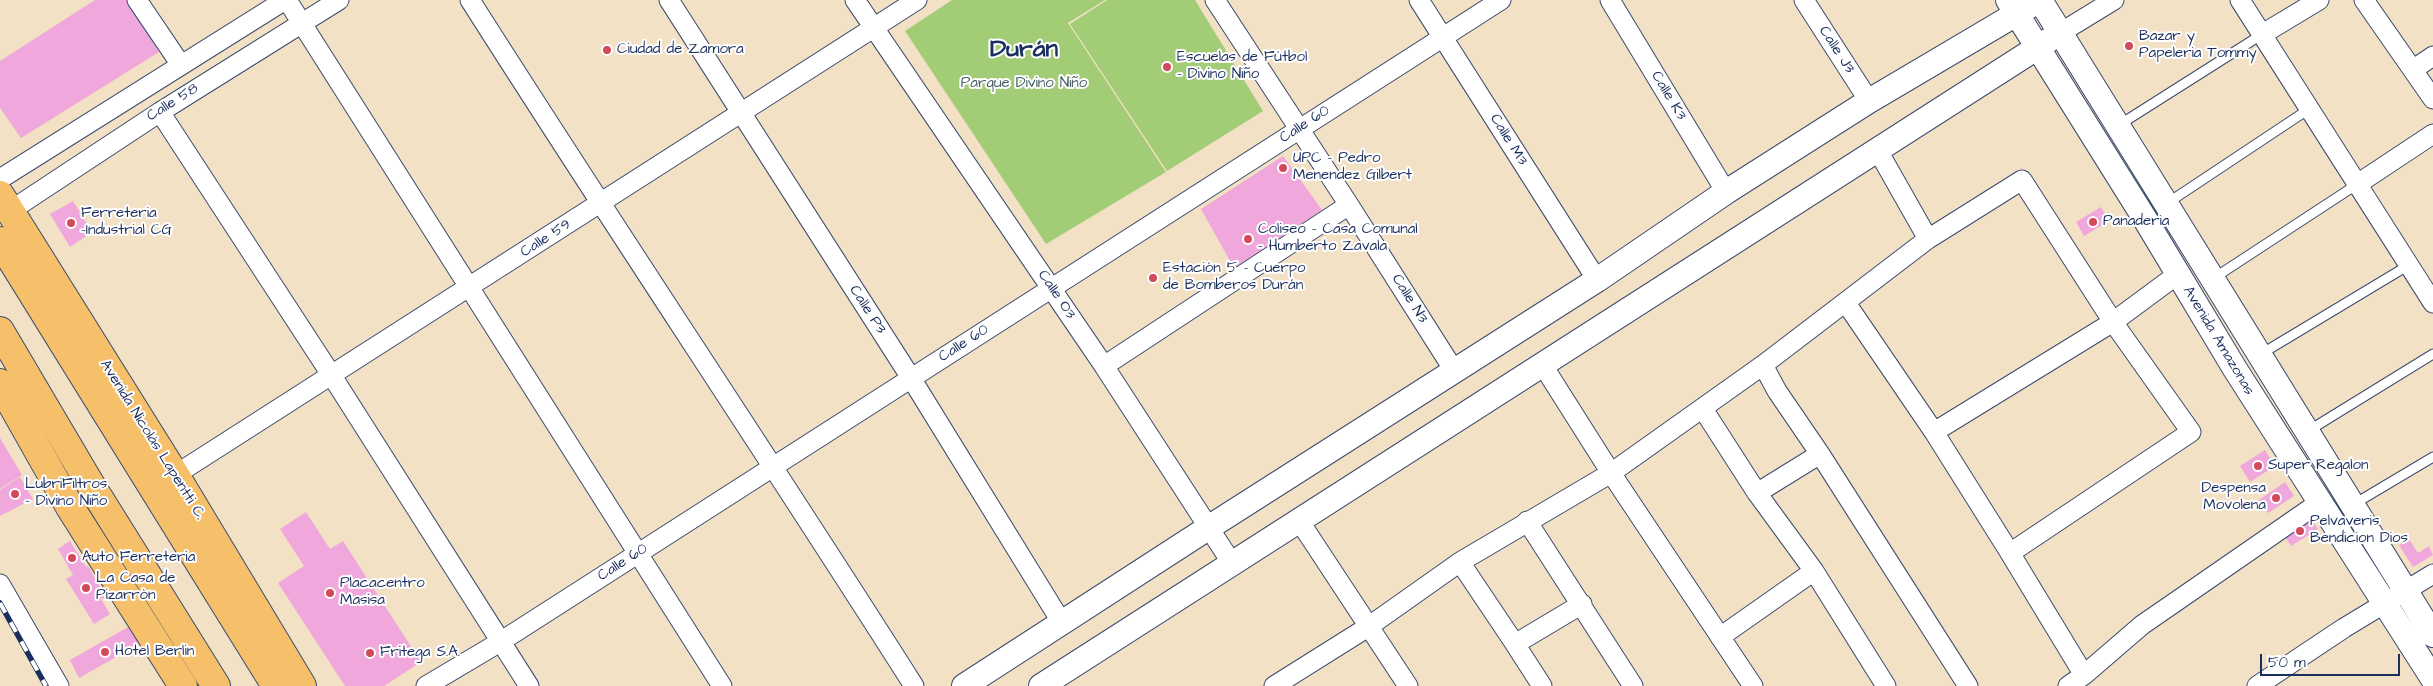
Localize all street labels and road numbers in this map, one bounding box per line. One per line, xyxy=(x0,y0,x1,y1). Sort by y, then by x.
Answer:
street label: Calle J3 xyxy=(1814,23,1858,77)
street label: Calle K3 xyxy=(1646,68,1690,124)
street label: Calle 58 xyxy=(144,80,202,126)
street label: Calle 60 xyxy=(1277,102,1333,148)
street label: Calle M3 xyxy=(1485,111,1531,169)
street label: Calle 59 xyxy=(518,216,574,262)
street label: Calle O3 xyxy=(1033,267,1079,323)
street label: Calle N3 xyxy=(1387,271,1431,327)
street label: Calle P3 xyxy=(845,282,889,338)
street label: Avenida Amazonas xyxy=(2178,283,2258,399)
street label: Calle 60 xyxy=(936,321,992,367)
street label: Avenida Nicolás Lapentti C. xyxy=(95,357,209,523)
street label: Calle 60 xyxy=(595,540,651,586)

